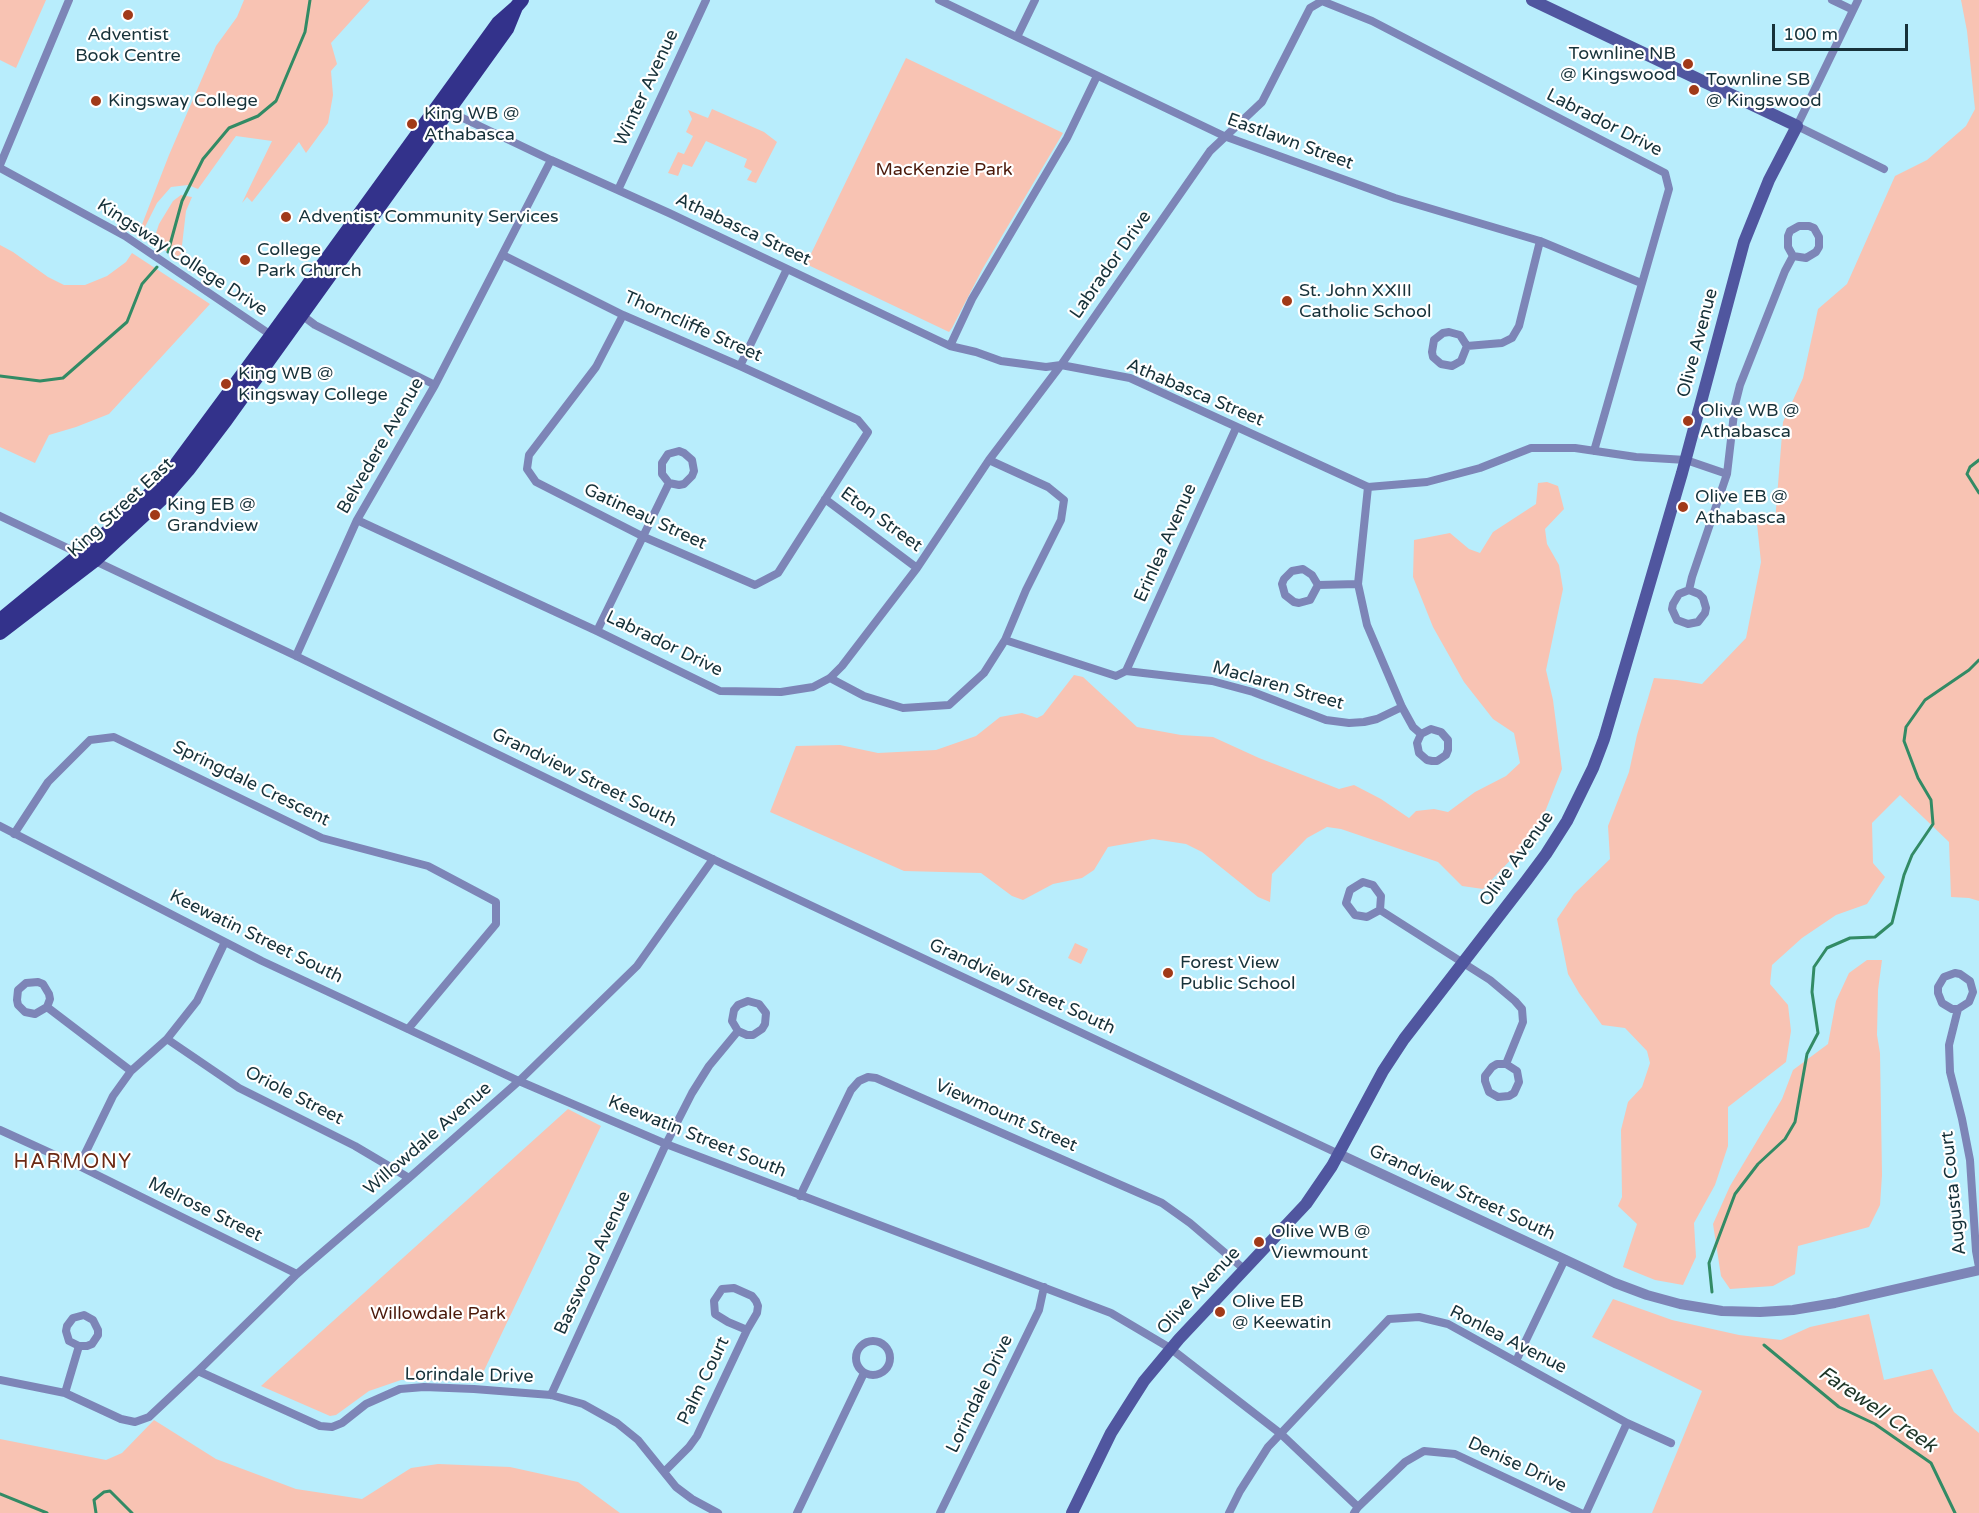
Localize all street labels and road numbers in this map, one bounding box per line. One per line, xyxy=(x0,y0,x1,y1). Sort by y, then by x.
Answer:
street label: Winter Avenue xyxy=(611,26,683,150)
street label: Labrador Drive xyxy=(1542,85,1666,161)
street label: Eastlawn Street xyxy=(1224,109,1356,175)
street label: Athabasca Street xyxy=(672,189,814,271)
street label: Kingsway College Drive xyxy=(93,195,271,321)
street label: Labrador Drive xyxy=(1066,207,1156,323)
street label: Olive Avenue xyxy=(1673,286,1723,400)
street label: Thorncliffe Street xyxy=(621,287,765,367)
street label: Athabasca Street xyxy=(1123,354,1267,432)
street label: Belvedere Avenue xyxy=(333,374,429,518)
street label: King Street East xyxy=(64,454,178,562)
street label: Gatineau Street xyxy=(580,479,710,555)
street label: Erinlea Avenue xyxy=(1130,480,1202,606)
street label: Eton Street xyxy=(836,483,926,557)
street label: Labrador Drive xyxy=(602,606,726,682)
street label: Maclaren Street xyxy=(1210,657,1346,715)
street label: Grandview Street South xyxy=(488,724,680,832)
street label: Springdale Crescent xyxy=(169,737,333,831)
street label: Olive Avenue xyxy=(1475,807,1559,911)
street label: Keewatin Street South xyxy=(166,886,346,988)
street label: Grandview Street South xyxy=(925,934,1119,1040)
street label: Oriole Street xyxy=(241,1062,347,1130)
street label: Viewmount Street xyxy=(932,1075,1080,1157)
street label: Willowdale Avenue xyxy=(360,1078,496,1200)
street label: Keewatin Street South xyxy=(605,1091,789,1183)
street label: Augusta Court xyxy=(1937,1130,1971,1256)
street label: Grandview Street South xyxy=(1365,1140,1559,1246)
street label: Melrose Street xyxy=(144,1173,266,1247)
street label: Basswood Avenue xyxy=(550,1188,636,1338)
street label: Olive Avenue xyxy=(1153,1243,1245,1339)
street label: Ronlea Avenue xyxy=(1446,1301,1570,1379)
street label: Lorindale Drive xyxy=(942,1331,1018,1457)
street label: Palm Court xyxy=(673,1333,735,1429)
street label: Lorindale Drive xyxy=(404,1364,534,1388)
street label: Denise Drive xyxy=(1464,1433,1570,1497)

